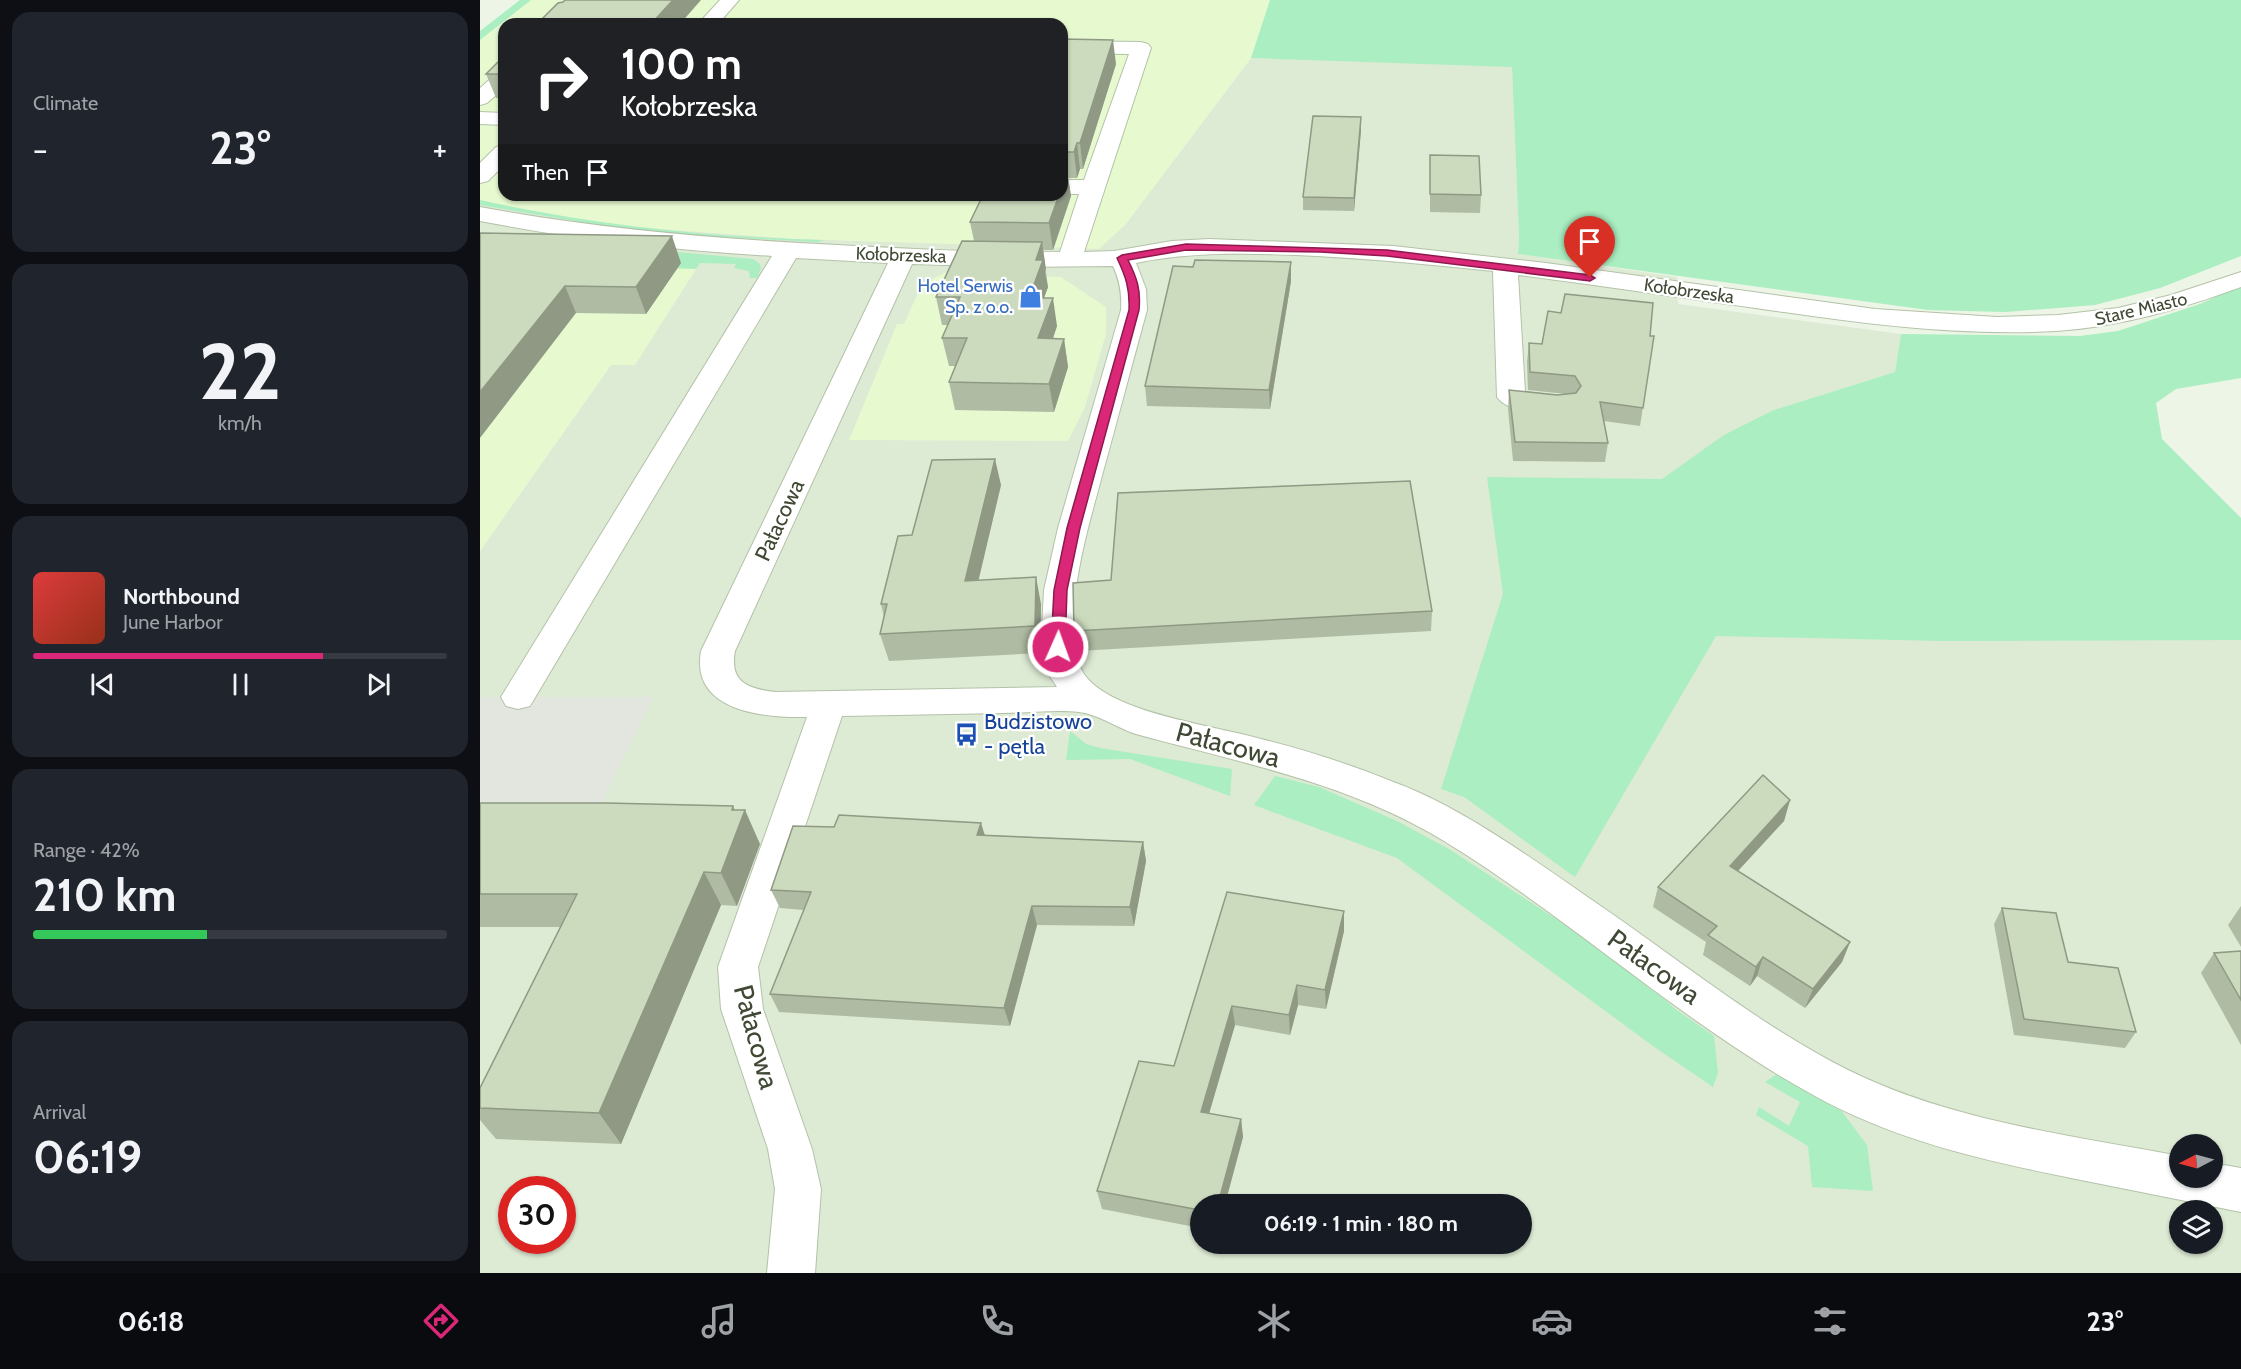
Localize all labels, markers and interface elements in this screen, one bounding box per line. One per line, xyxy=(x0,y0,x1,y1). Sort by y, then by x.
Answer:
text: 100 m xyxy=(621,38,742,90)
icon: right xyxy=(522,42,600,120)
text: Kołobrzeska xyxy=(621,90,757,123)
text: Climate xyxy=(33,91,98,115)
text: 23° xyxy=(209,121,271,175)
text: − xyxy=(33,129,48,169)
text: + xyxy=(432,129,447,169)
icon: arrive xyxy=(581,156,614,189)
text: Then xyxy=(522,159,569,186)
pin xyxy=(1564,216,1615,278)
icon: arrive xyxy=(1573,225,1606,258)
street label: Kołobrzeska xyxy=(855,242,947,268)
street label: Kołobrzeska xyxy=(1642,274,1736,308)
place label: Hotel Serwis Sp. z o.o. xyxy=(918,275,1013,318)
shop icon: Hotel Serwis Sp. z o.o. xyxy=(1018,283,1044,309)
street label: Stare Miasto xyxy=(2093,288,2189,330)
text: 22 xyxy=(199,324,281,419)
text: km/h xyxy=(218,411,262,435)
street label: Pałacowa xyxy=(749,475,810,565)
text: Northbound xyxy=(123,583,240,610)
text: June Harbor xyxy=(123,610,223,634)
position arrow xyxy=(1026,615,1090,679)
icon: previous xyxy=(86,668,119,701)
icon: pause xyxy=(224,668,257,701)
icon: next xyxy=(362,668,395,701)
place label: Budzistowo - pętla xyxy=(984,708,1092,760)
street label: Pałacowa xyxy=(1172,715,1284,774)
bus stop icon: Budzistowo - pętla xyxy=(953,721,979,747)
text: Range · 42% xyxy=(33,838,140,862)
text: 210 km xyxy=(33,868,176,922)
street label: Pałacowa xyxy=(1601,922,1707,1011)
street label: Pałacowa xyxy=(727,981,786,1093)
text: Arrival xyxy=(33,1100,86,1124)
text: 06:19 xyxy=(33,1130,142,1184)
north arrow xyxy=(2169,1134,2223,1188)
map controls xyxy=(2169,1134,2223,1254)
speed limit sign: 30 xyxy=(498,1176,576,1254)
button: layers xyxy=(2169,1200,2223,1254)
text: 06:19 · 1 min · 180 m xyxy=(1264,1210,1458,1237)
icon: directions xyxy=(420,1300,462,1342)
icon: music xyxy=(698,1300,740,1342)
icon: phone xyxy=(976,1300,1018,1342)
icon: climate xyxy=(1253,1300,1295,1342)
icon: car xyxy=(1531,1300,1573,1342)
icon: filters xyxy=(1809,1300,1851,1342)
text: 06:18 xyxy=(118,1305,184,1338)
text: 23° xyxy=(2086,1305,2123,1338)

